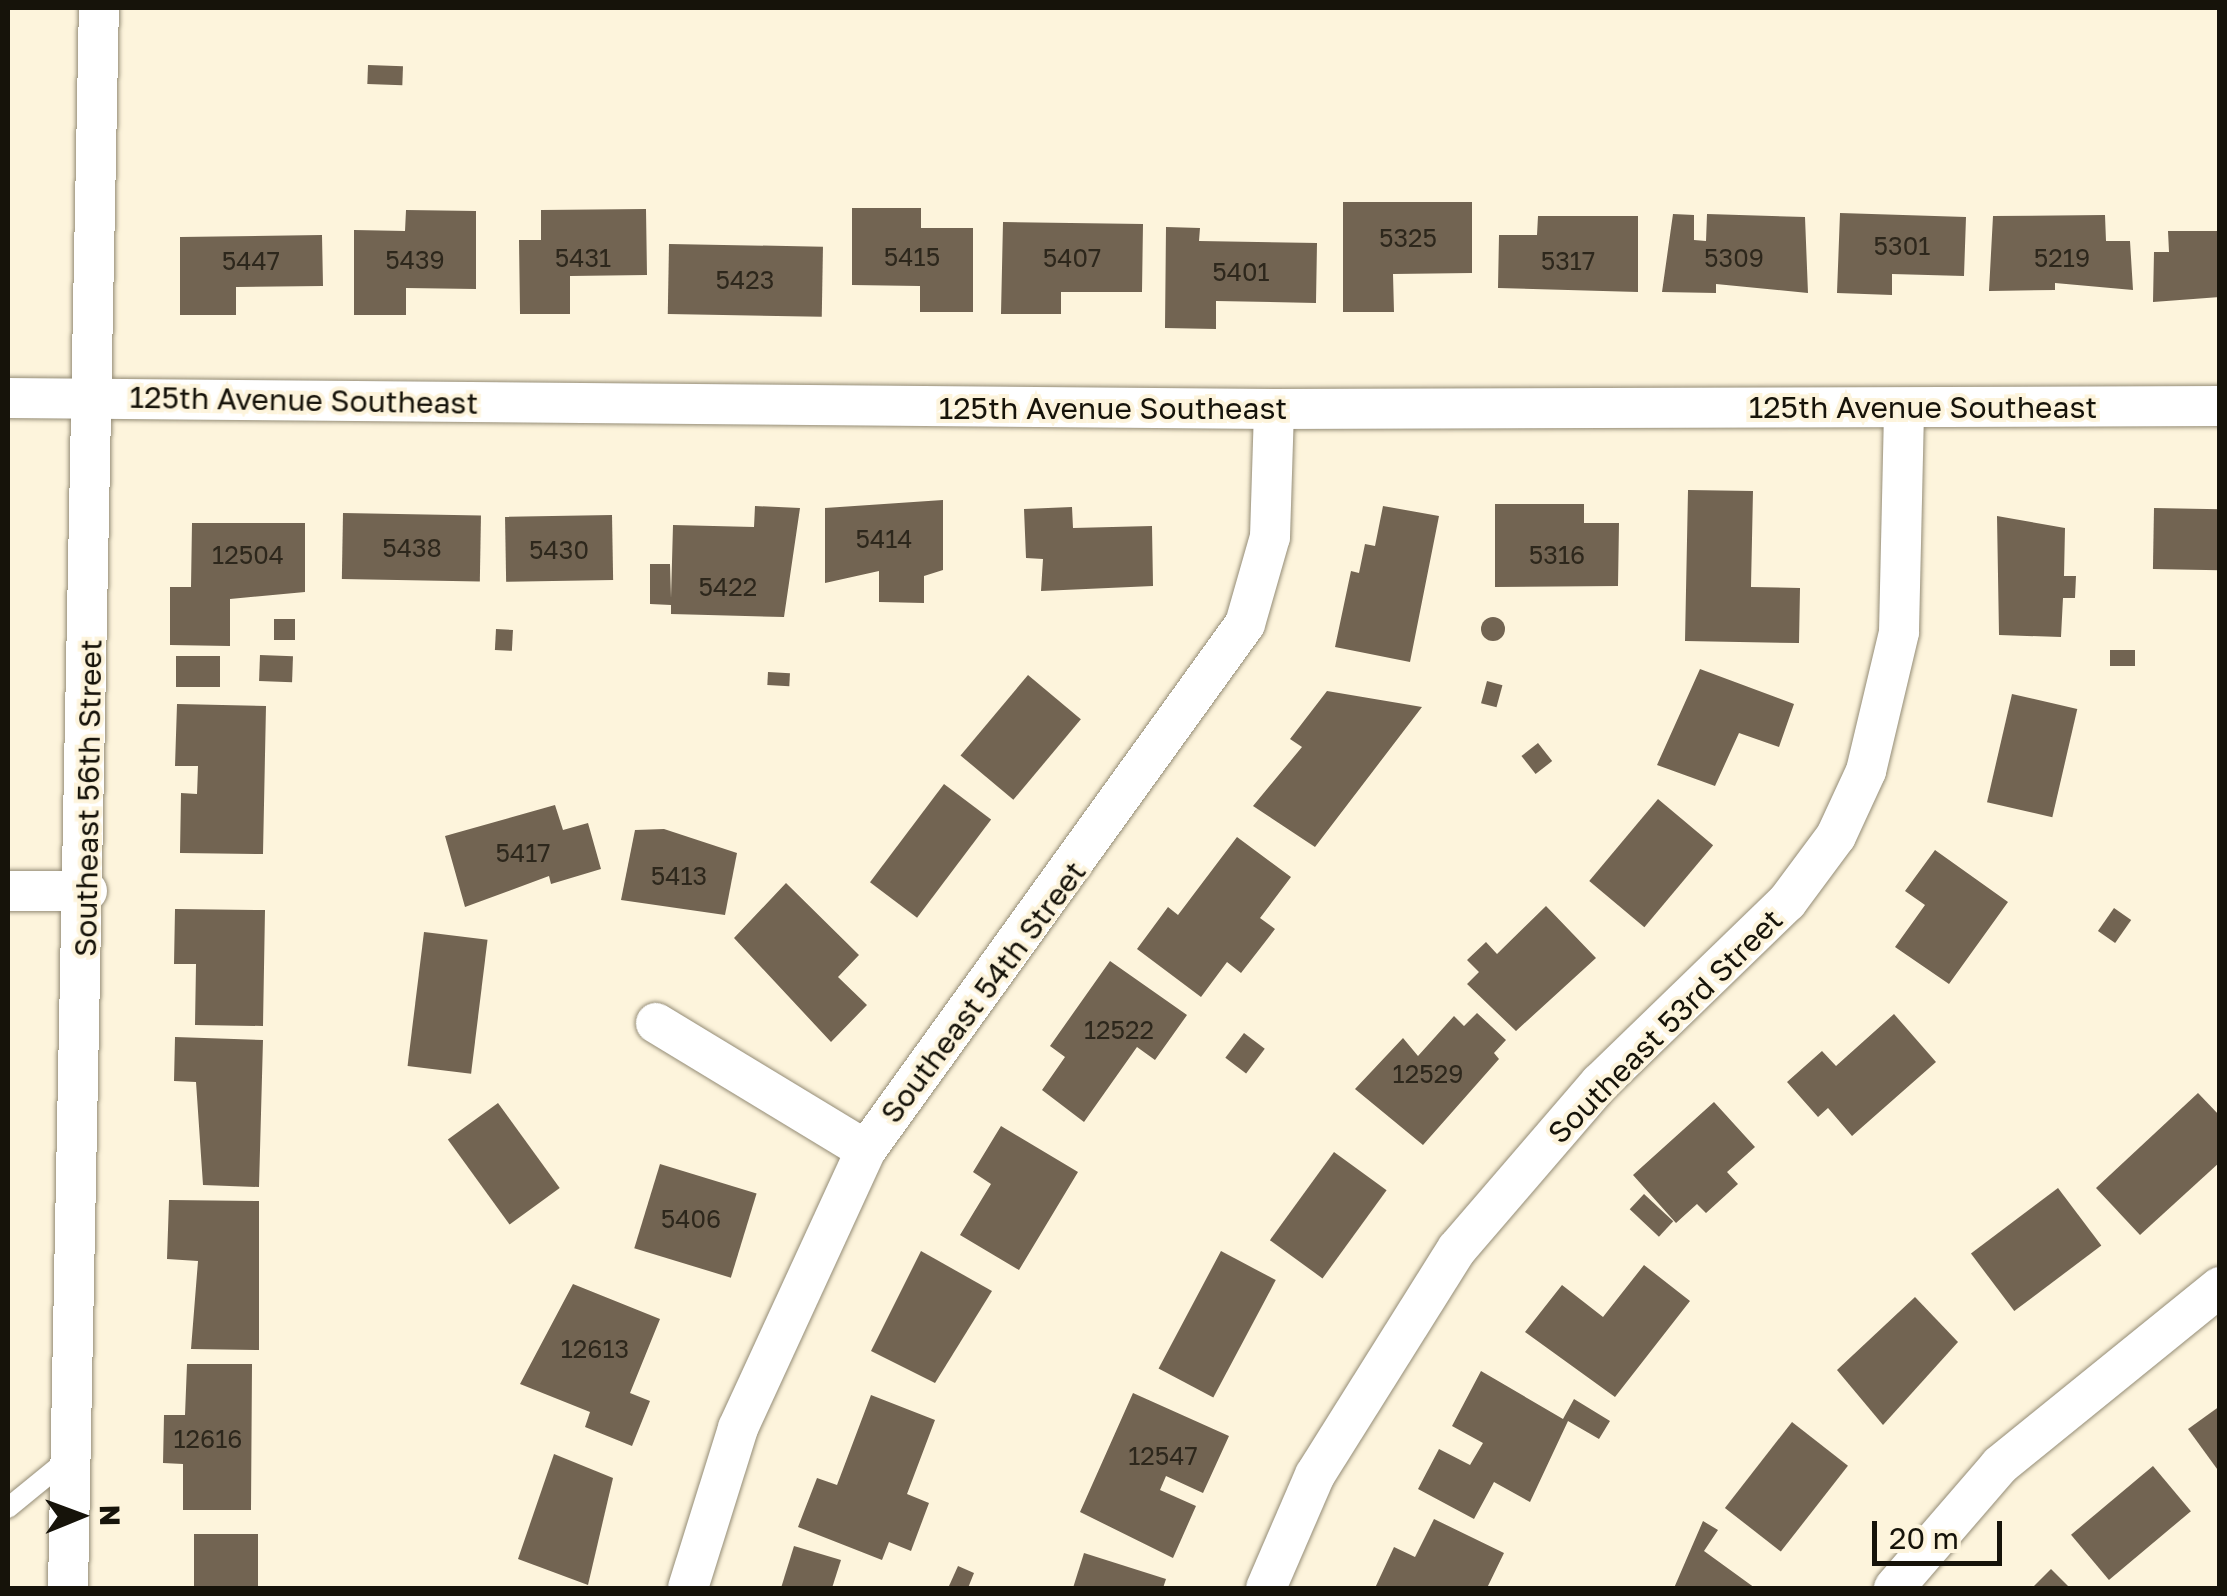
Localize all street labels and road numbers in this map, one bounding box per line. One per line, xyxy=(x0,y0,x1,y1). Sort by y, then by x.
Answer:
street label: 125th Avenue Southeast xyxy=(129,379,479,421)
street label: 125th Avenue Southeast xyxy=(1749,389,2097,425)
street label: 125th Avenue Southeast xyxy=(939,390,1287,426)
street label: Southeast 56th Street xyxy=(67,639,109,957)
street label: Southeast 54th Street xyxy=(873,854,1093,1130)
street label: Southeast 53rd Street xyxy=(1540,901,1790,1151)

